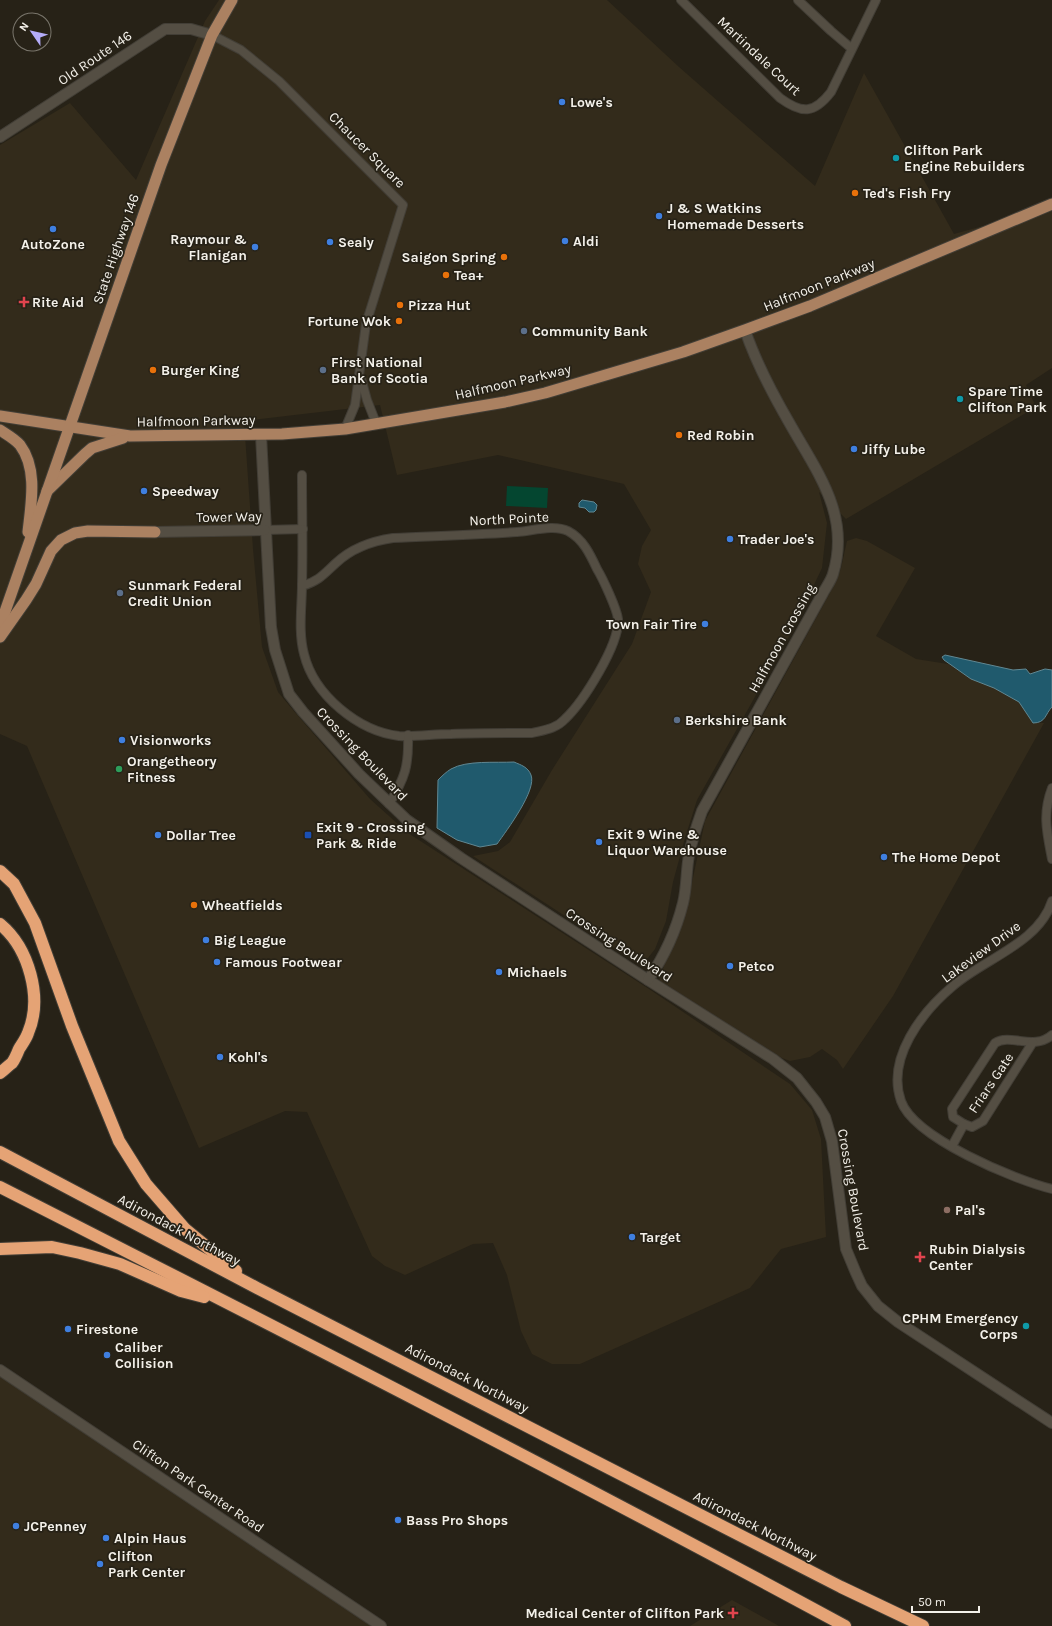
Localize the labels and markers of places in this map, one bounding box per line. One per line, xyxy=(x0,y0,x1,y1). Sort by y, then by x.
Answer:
place label: Lowe's xyxy=(570,94,613,111)
marker: Lowe's xyxy=(557,97,567,107)
place label: Clifton Park Engine Rebuilders xyxy=(904,142,1025,175)
marker: Clifton Park Engine Rebuilders xyxy=(891,153,901,163)
place label: Ted's Fish Fry xyxy=(863,185,951,202)
marker: Ted's Fish Fry xyxy=(850,188,860,198)
place label: J & S Watkins Homemade Desserts xyxy=(667,200,804,233)
marker: J & S Watkins Homemade Desserts xyxy=(654,211,664,221)
marker: AutoZone xyxy=(48,224,58,234)
place label: Raymour & Flanigan xyxy=(170,231,247,264)
place label: Aldi xyxy=(573,233,599,250)
place label: Sealy xyxy=(338,234,374,251)
place label: AutoZone xyxy=(21,236,85,253)
marker: Aldi xyxy=(560,236,570,246)
marker: Sealy xyxy=(325,237,335,247)
marker: Raymour & Flanigan xyxy=(250,242,260,252)
place label: Saigon Spring xyxy=(402,249,496,266)
marker: Saigon Spring xyxy=(499,252,509,262)
place label: Tea+ xyxy=(454,267,484,284)
marker: Tea+ xyxy=(441,270,451,280)
place label: Rite Aid xyxy=(32,294,84,311)
marker: Rite Aid xyxy=(19,297,29,307)
place label: Pizza Hut xyxy=(408,297,471,314)
marker: Pizza Hut xyxy=(395,300,405,310)
place label: Fortune Wok xyxy=(307,313,392,330)
marker: Fortune Wok xyxy=(394,316,404,326)
place label: Community Bank xyxy=(532,323,649,340)
marker: Community Bank xyxy=(519,326,529,336)
place label: First National Bank of Scotia xyxy=(331,354,428,387)
place label: Burger King xyxy=(161,362,239,379)
marker: Burger King xyxy=(148,365,158,375)
marker: First National Bank of Scotia xyxy=(318,365,328,375)
place label: Spare Time Clifton Park xyxy=(968,383,1047,416)
marker: Spare Time Clifton Park xyxy=(955,394,965,404)
place label: Red Robin xyxy=(687,427,754,444)
marker: Red Robin xyxy=(674,430,684,440)
place label: Jiffy Lube xyxy=(862,441,925,458)
marker: Jiffy Lube xyxy=(849,444,859,454)
place label: Speedway xyxy=(152,483,219,500)
marker: Speedway xyxy=(139,486,149,496)
place label: Trader Joe's xyxy=(738,531,814,548)
marker: Trader Joe's xyxy=(725,534,735,544)
place label: Sunmark Federal Credit Union xyxy=(128,577,242,610)
marker: Sunmark Federal Credit Union xyxy=(115,588,125,598)
place label: Town Fair Tire xyxy=(606,616,697,633)
marker: Town Fair Tire xyxy=(700,619,710,629)
place label: Berkshire Bank xyxy=(685,712,787,729)
marker: Berkshire Bank xyxy=(672,715,682,725)
place label: Visionworks xyxy=(130,732,211,749)
marker: Visionworks xyxy=(117,735,127,745)
place label: Orangetheory Fitness xyxy=(127,753,217,786)
marker: Orangetheory Fitness xyxy=(114,764,124,774)
place label: Exit 9 - Crossing Park & Ride xyxy=(316,819,425,852)
place label: Exit 9 Wine & Liquor Warehouse xyxy=(607,826,727,859)
place label: Dollar Tree xyxy=(166,827,236,844)
marker: Dollar Tree xyxy=(153,830,163,840)
marker: Exit 9 - Crossing Park & Ride xyxy=(303,830,313,840)
marker: Exit 9 Wine & Liquor Warehouse xyxy=(594,837,604,847)
place label: The Home Depot xyxy=(892,849,1001,866)
marker: The Home Depot xyxy=(879,852,889,862)
place label: Wheatfields xyxy=(202,897,283,914)
marker: Wheatfields xyxy=(189,900,199,910)
place label: Big League xyxy=(214,932,286,949)
marker: Big League xyxy=(201,935,211,945)
place label: Famous Footwear xyxy=(225,954,342,971)
marker: Famous Footwear xyxy=(212,957,222,967)
place label: Petco xyxy=(738,958,774,975)
marker: Petco xyxy=(725,961,735,971)
place label: Michaels xyxy=(507,964,567,981)
marker: Michaels xyxy=(494,967,504,977)
place label: Kohl's xyxy=(228,1049,268,1066)
marker: Kohl's xyxy=(215,1052,225,1062)
place label: Pal's xyxy=(955,1202,985,1219)
marker: Pal's xyxy=(942,1205,952,1215)
place label: Target xyxy=(640,1229,681,1246)
marker: Target xyxy=(627,1232,637,1242)
place label: Rubin Dialysis Center xyxy=(929,1241,1025,1274)
marker: Rubin Dialysis Center xyxy=(914,1251,926,1263)
place label: CPHM Emergency Corps xyxy=(902,1310,1018,1343)
place label: Firestone xyxy=(76,1321,138,1338)
marker: CPHM Emergency Corps xyxy=(1021,1321,1031,1331)
marker: Firestone xyxy=(63,1324,73,1334)
place label: Caliber Collision xyxy=(115,1339,174,1372)
marker: Caliber Collision xyxy=(102,1350,112,1360)
place label: Bass Pro Shops xyxy=(406,1512,508,1529)
marker: Bass Pro Shops xyxy=(393,1515,403,1525)
place label: JCPenney xyxy=(24,1518,87,1535)
marker: JCPenney xyxy=(11,1521,21,1531)
place label: Alpin Haus xyxy=(114,1530,187,1547)
marker: Alpin Haus xyxy=(101,1533,111,1543)
place label: Clifton Park Center xyxy=(108,1548,186,1581)
marker: Clifton Park Center xyxy=(95,1559,105,1569)
place label: Medical Center of Clifton Park xyxy=(525,1605,725,1622)
marker: Medical Center of Clifton Park xyxy=(727,1607,739,1619)

